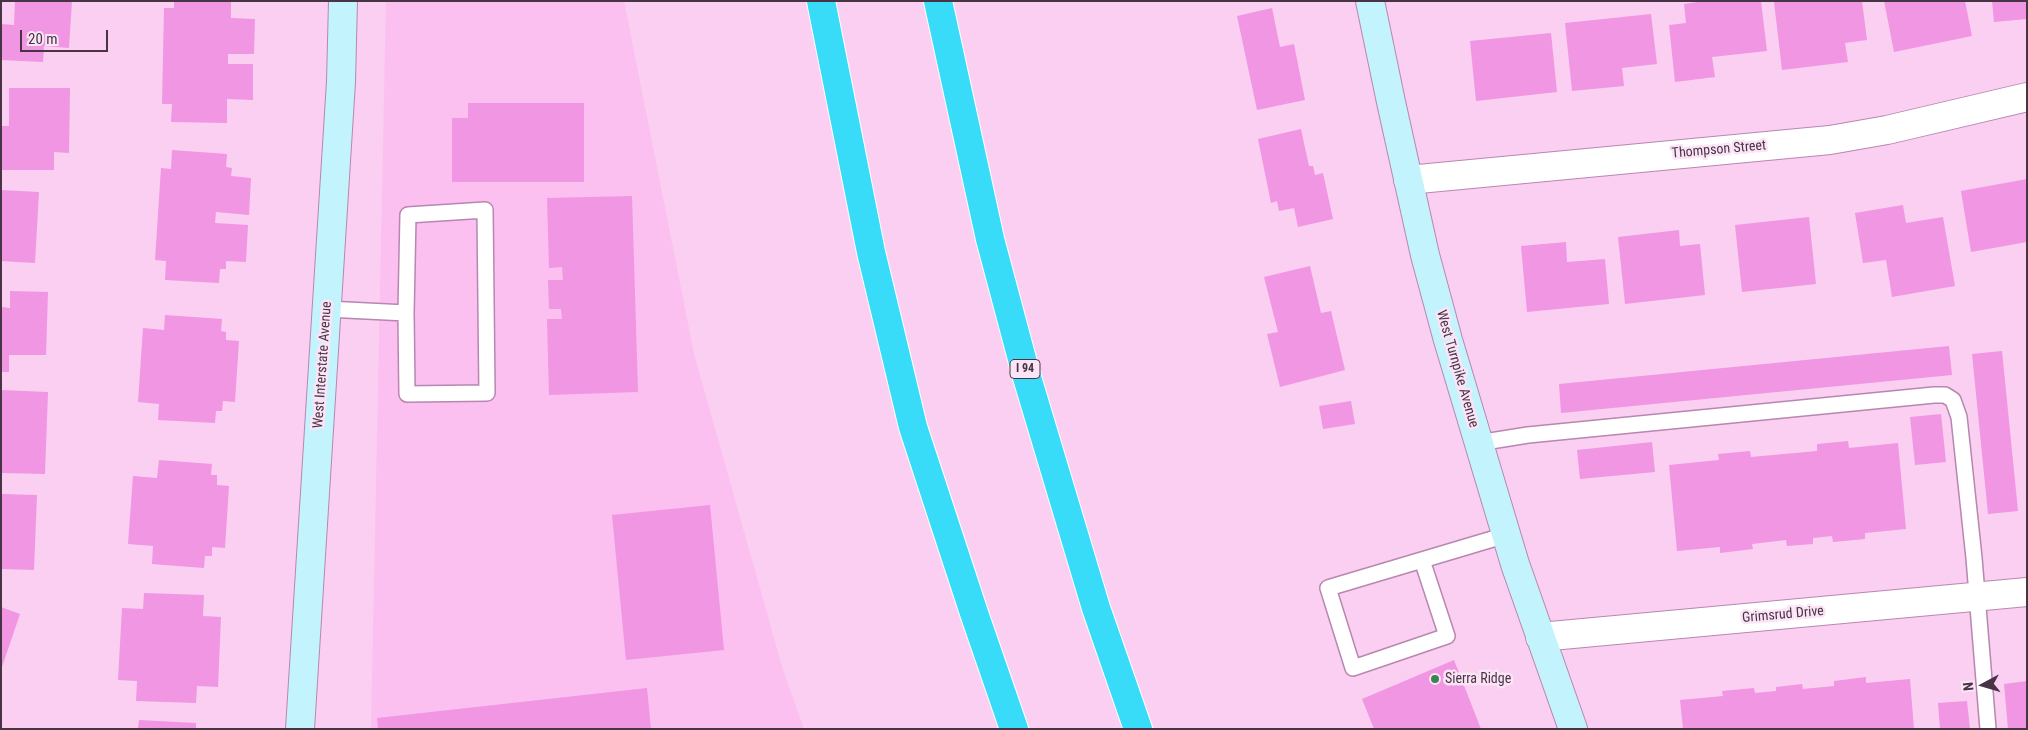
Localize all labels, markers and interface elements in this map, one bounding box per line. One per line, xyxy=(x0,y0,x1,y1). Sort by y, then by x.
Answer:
scale bar xyxy=(22,20,110,52)
text: 20 m xyxy=(28,30,58,48)
street label: Thompson Street xyxy=(1671,138,1767,162)
street label: West Interstate Avenue xyxy=(310,301,336,429)
street label: West Turnpike Avenue xyxy=(1432,308,1482,430)
road number: I 94 xyxy=(1010,359,1040,378)
street label: Grimsrud Drive xyxy=(1742,603,1824,627)
north arrow xyxy=(1958,660,2008,710)
place label: Sierra Ridge xyxy=(1445,671,1511,687)
marker: Sierra Ridge xyxy=(1429,673,1441,685)
text: N xyxy=(1960,681,1976,692)

